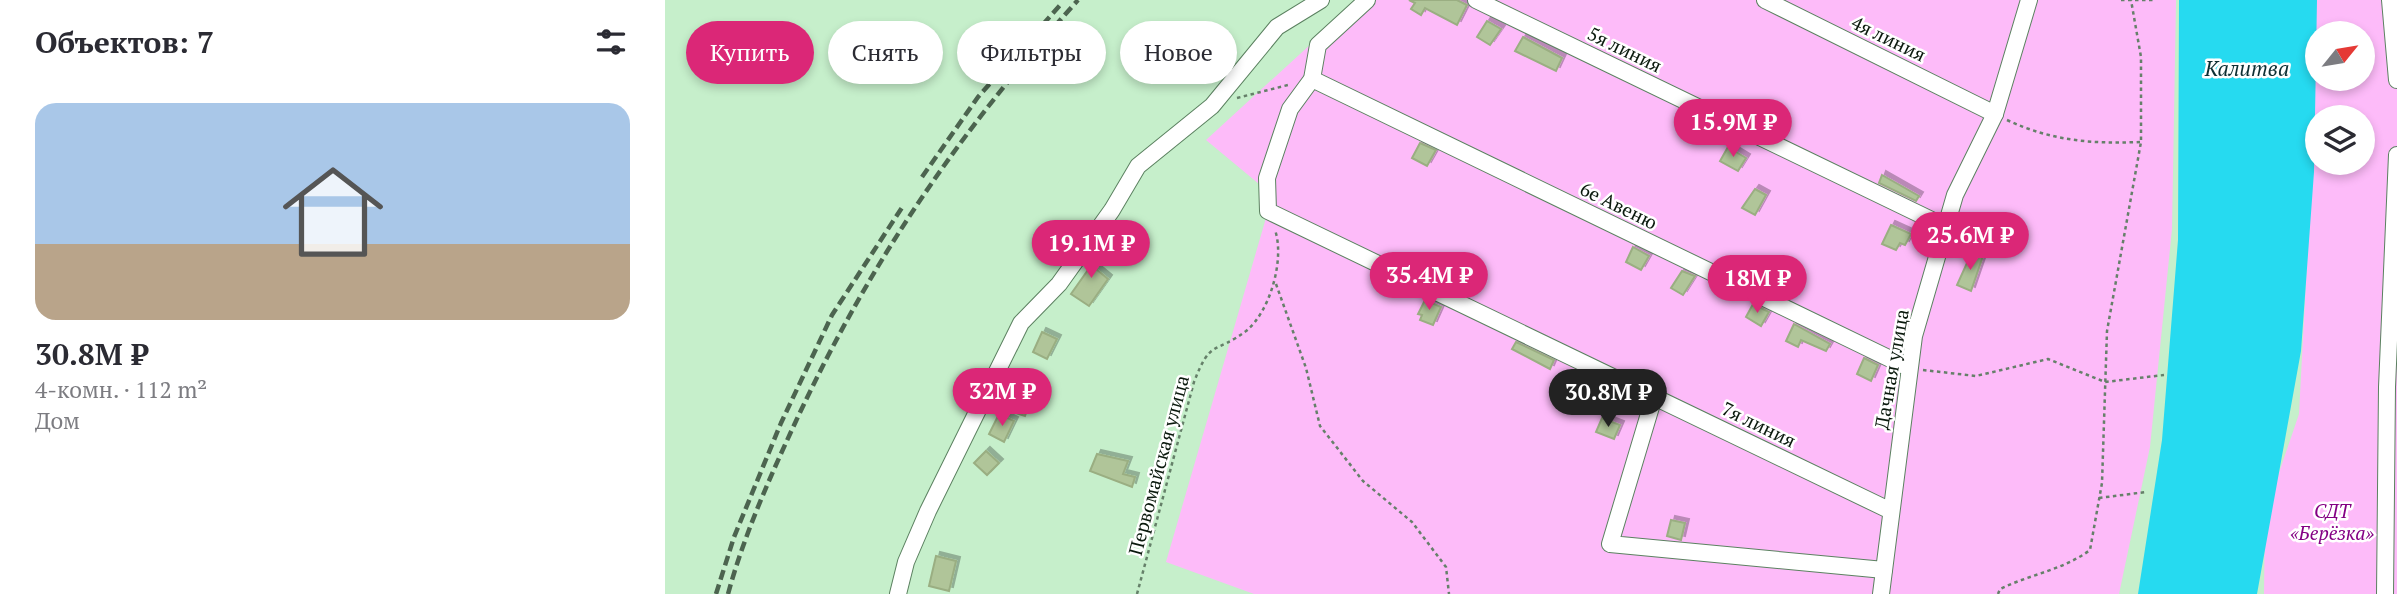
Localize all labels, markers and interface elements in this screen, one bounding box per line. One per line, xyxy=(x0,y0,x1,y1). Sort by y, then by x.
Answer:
street label: 4я линия xyxy=(1848,9,1930,67)
street label: 5я линия xyxy=(1584,20,1666,78)
chip: Купить xyxy=(686,21,814,84)
chip: Снять xyxy=(828,21,943,84)
chip: Фильтры xyxy=(957,21,1106,84)
chip: Новое xyxy=(1120,21,1237,84)
north arrow xyxy=(2305,21,2375,91)
map controls xyxy=(2305,21,2375,175)
text: Объектов: 7 xyxy=(35,22,214,62)
icon: filters xyxy=(592,23,630,61)
water label: Калитва xyxy=(2204,54,2289,82)
pin: 15.9M ₽ xyxy=(1668,100,1798,159)
button: layers xyxy=(2305,105,2375,175)
text: 15.9M ₽ xyxy=(1690,106,1776,137)
icon: home xyxy=(270,149,396,275)
street label: 6е Авеню xyxy=(1576,176,1662,234)
pin: 25.6M ₽ xyxy=(1905,212,2035,272)
text: 25.6M ₽ xyxy=(1927,219,2013,250)
pin: 19.1M ₽ xyxy=(1026,220,1156,280)
text: 19.1M ₽ xyxy=(1048,227,1134,258)
pin: 35.4M ₽ xyxy=(1364,252,1494,312)
pin: 18M ₽ xyxy=(1708,256,1806,315)
text: 35.4M ₽ xyxy=(1386,259,1472,290)
text: 18M ₽ xyxy=(1724,262,1790,293)
street label: Дачная улица xyxy=(1868,307,1914,431)
text: 30.8M ₽ xyxy=(35,334,148,374)
pin: 32M ₽ xyxy=(953,368,1051,428)
pin: 30.8M ₽ xyxy=(1543,370,1673,429)
street label: Первомайская улица xyxy=(1122,372,1194,558)
text: 4-комн. · 112 m² xyxy=(35,374,207,405)
text: 32M ₽ xyxy=(969,375,1035,406)
text: 30.8M ₽ xyxy=(1565,376,1651,407)
street label: 7я линия xyxy=(1718,395,1800,453)
text: Дом xyxy=(35,405,80,436)
park label: СДТ «Берёзка» xyxy=(2290,498,2374,545)

